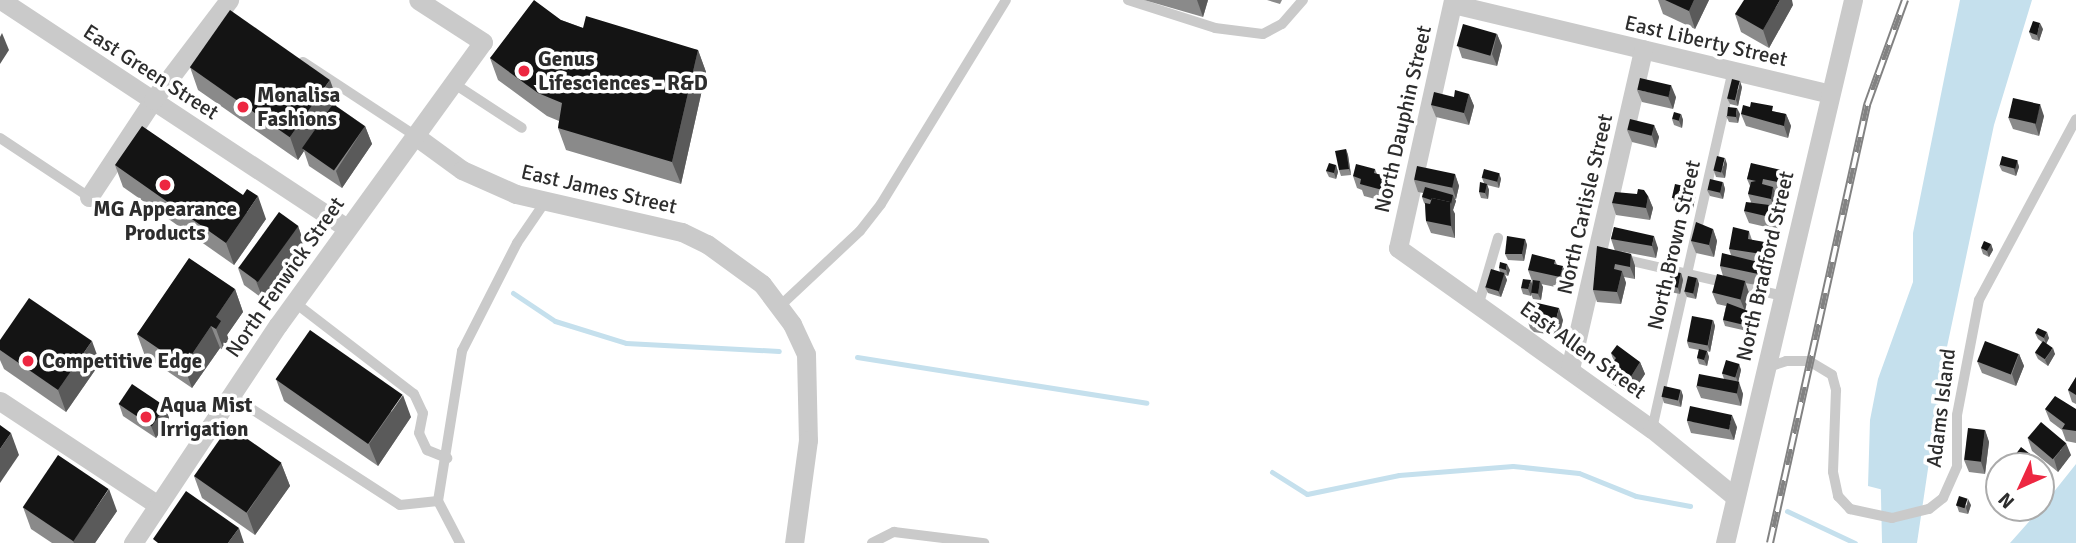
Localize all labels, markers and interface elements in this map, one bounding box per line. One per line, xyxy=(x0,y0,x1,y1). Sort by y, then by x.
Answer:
street label: East Liberty Street xyxy=(1622,10,1790,72)
street label: East Green Street xyxy=(79,19,223,125)
street label: North Dauphin Street xyxy=(1369,23,1437,215)
place label: Genus Lifesciences - R&D xyxy=(538,46,708,96)
marker: Genus Lifesciences - R&D xyxy=(516,63,532,79)
place label: Monalisa Fashions xyxy=(257,82,340,132)
marker: Monalisa Fashions xyxy=(235,99,251,115)
street label: North Carlisle Street xyxy=(1552,111,1618,297)
street label: North Brown Street xyxy=(1642,158,1706,332)
street label: East James Street xyxy=(519,159,679,219)
street label: North Bradford Street xyxy=(1731,169,1799,363)
marker: MG Appearance Products xyxy=(157,177,173,193)
street label: North Fenwick Street xyxy=(220,192,350,362)
place label: MG Appearance Products xyxy=(93,196,237,246)
street label: East Allen Street xyxy=(1515,296,1651,404)
street label: Adams Island xyxy=(1921,347,1961,469)
place label: Competitive Edge xyxy=(42,348,202,374)
marker: Competitive Edge xyxy=(20,353,36,369)
place label: Aqua Mist Irrigation xyxy=(160,392,252,442)
marker: Aqua Mist Irrigation xyxy=(138,409,154,425)
north arrow xyxy=(1985,452,2055,522)
text: N xyxy=(1993,487,2020,514)

